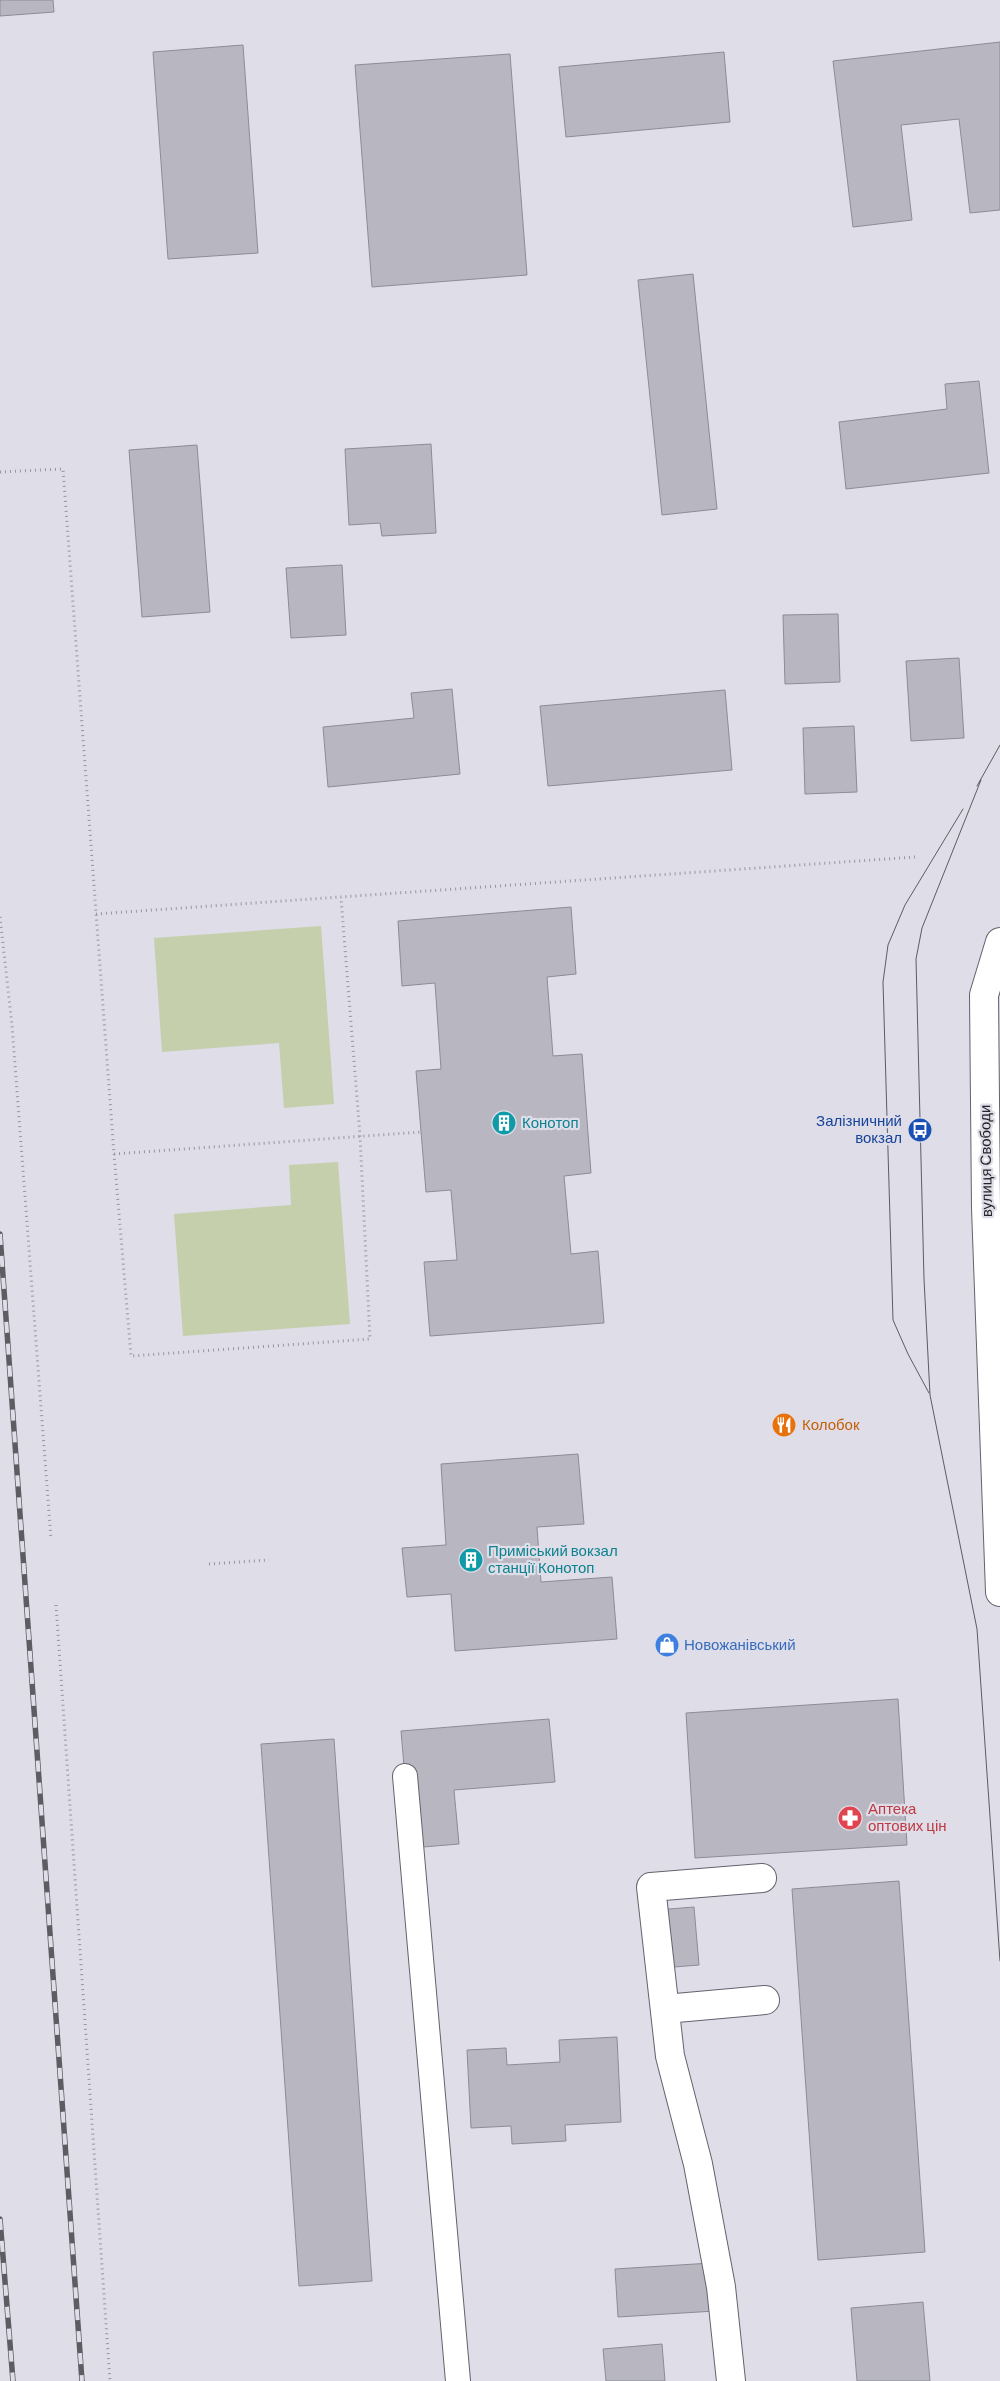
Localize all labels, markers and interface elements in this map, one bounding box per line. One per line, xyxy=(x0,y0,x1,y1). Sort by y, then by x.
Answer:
street label: вулиця Свободи xyxy=(975,1105,995,1217)
building icon: Конотоп xyxy=(491,1110,517,1136)
place label: Залізничний вокзал xyxy=(816,1111,902,1146)
place label: Конотоп xyxy=(522,1113,579,1131)
bus stop icon: Залізничний вокзал xyxy=(907,1117,933,1143)
restaurant icon: Колобок xyxy=(771,1412,797,1438)
place label: Колобок xyxy=(802,1415,860,1433)
place label: Приміський вокзал станції Конотоп xyxy=(488,1541,618,1576)
building icon: Приміський вокзал станції Конотоп xyxy=(458,1547,484,1573)
shop icon: Новожанівський xyxy=(654,1632,680,1658)
place label: Новожанівський xyxy=(684,1635,796,1653)
place label: Аптека оптових цін xyxy=(868,1799,947,1834)
pharmacy icon: Аптека оптових цін xyxy=(837,1805,863,1831)

